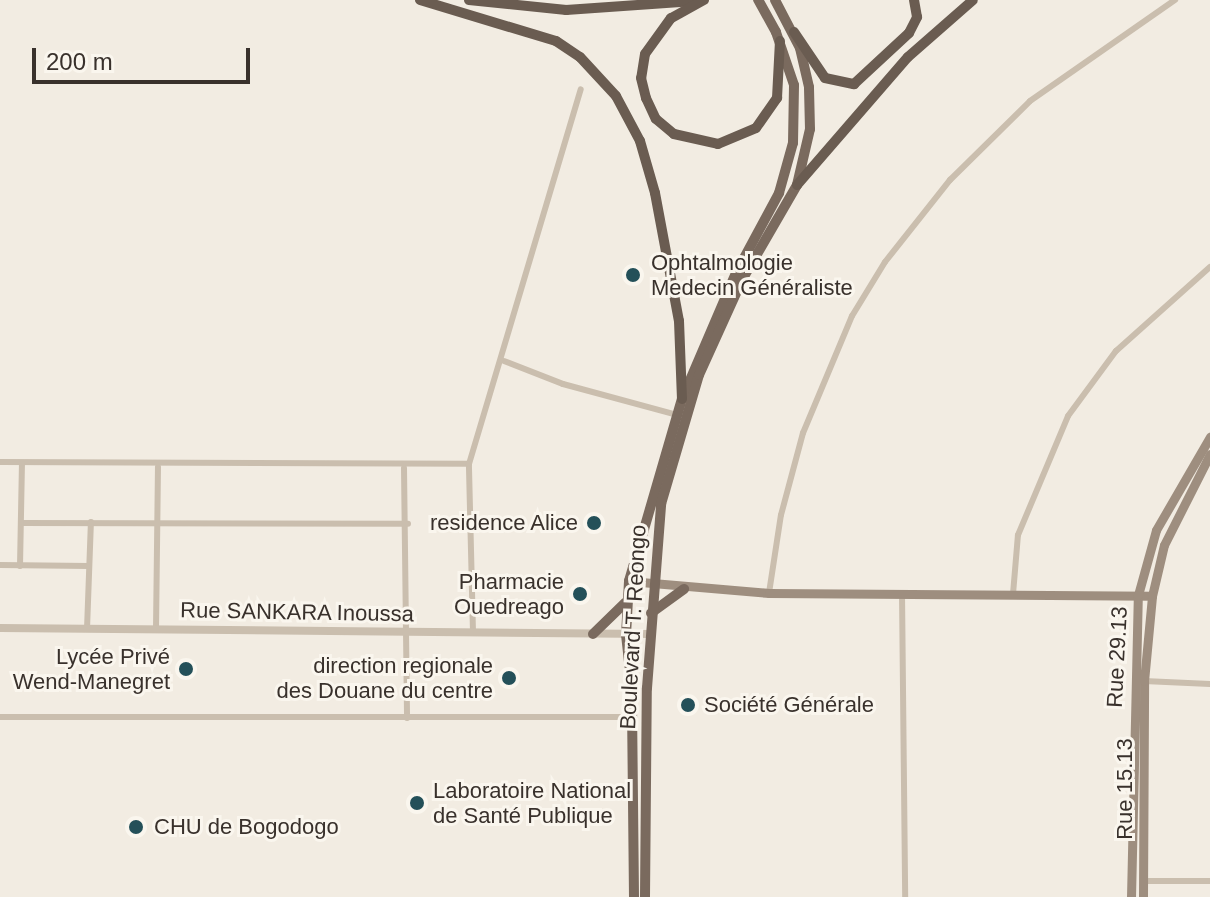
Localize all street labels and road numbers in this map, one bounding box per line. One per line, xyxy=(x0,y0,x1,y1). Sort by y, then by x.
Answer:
street label: Boulevard T. Reongo xyxy=(614,524,652,730)
street label: Rue SANKARA Inoussa xyxy=(179,597,415,627)
street label: Rue 29.13 xyxy=(1101,606,1133,708)
street label: Rue 15.13 xyxy=(1112,738,1138,840)

